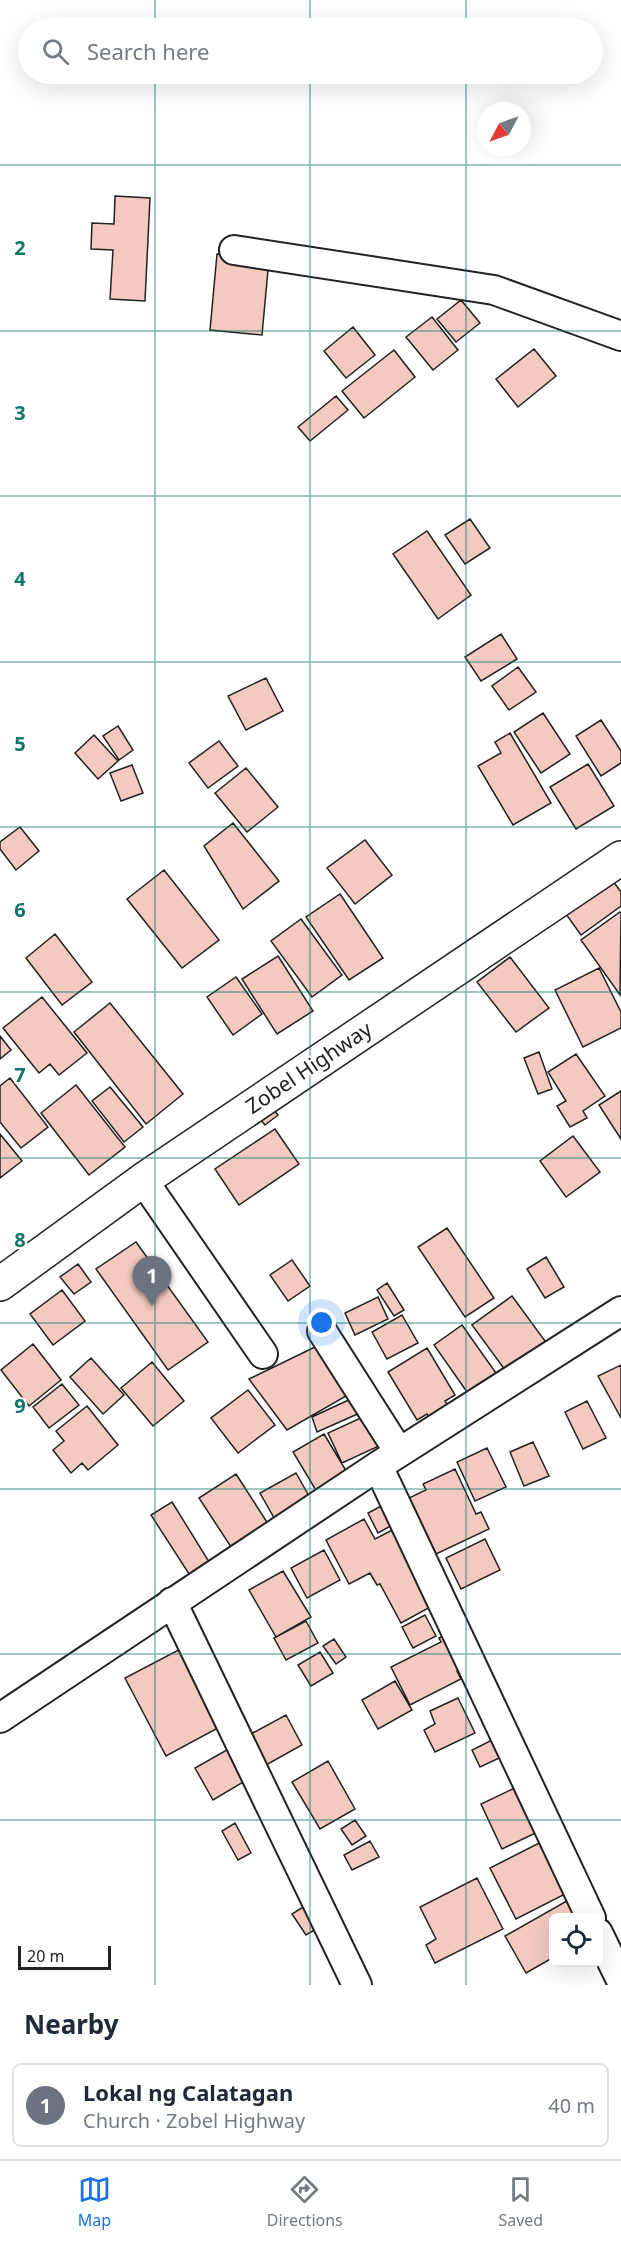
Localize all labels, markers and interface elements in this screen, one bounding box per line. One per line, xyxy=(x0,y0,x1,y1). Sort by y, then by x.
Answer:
search box xyxy=(18,18,603,84)
icon: search xyxy=(39,35,72,68)
text: Search here xyxy=(87,36,209,66)
north arrow xyxy=(477,102,531,156)
text: 2 xyxy=(14,234,26,261)
text: 3 xyxy=(14,399,26,426)
text: 4 xyxy=(14,565,26,592)
text: 5 xyxy=(14,730,26,757)
text: 6 xyxy=(14,896,26,923)
street label: Zobel Highway xyxy=(240,1015,377,1120)
text: 7 xyxy=(14,1061,26,1088)
text: 8 xyxy=(14,1226,26,1253)
pin: 1 xyxy=(132,1256,172,1306)
your location xyxy=(307,1308,336,1337)
text: 9 xyxy=(14,1392,26,1419)
map controls xyxy=(549,1913,603,1967)
button: locate xyxy=(549,1913,603,1967)
scale bar xyxy=(18,1943,111,1970)
text: 20 m xyxy=(27,1945,64,1967)
text: Nearby xyxy=(24,2006,119,2042)
text: Lokal ng Calatagan xyxy=(83,2077,293,2107)
text: 1 xyxy=(40,2092,51,2119)
text: 40 m xyxy=(548,2092,595,2119)
text: Church · Zobel Highway xyxy=(83,2107,305,2134)
tab: Map xyxy=(78,2173,111,2231)
tab: Directions xyxy=(267,2173,343,2231)
tab: Saved xyxy=(498,2173,543,2231)

